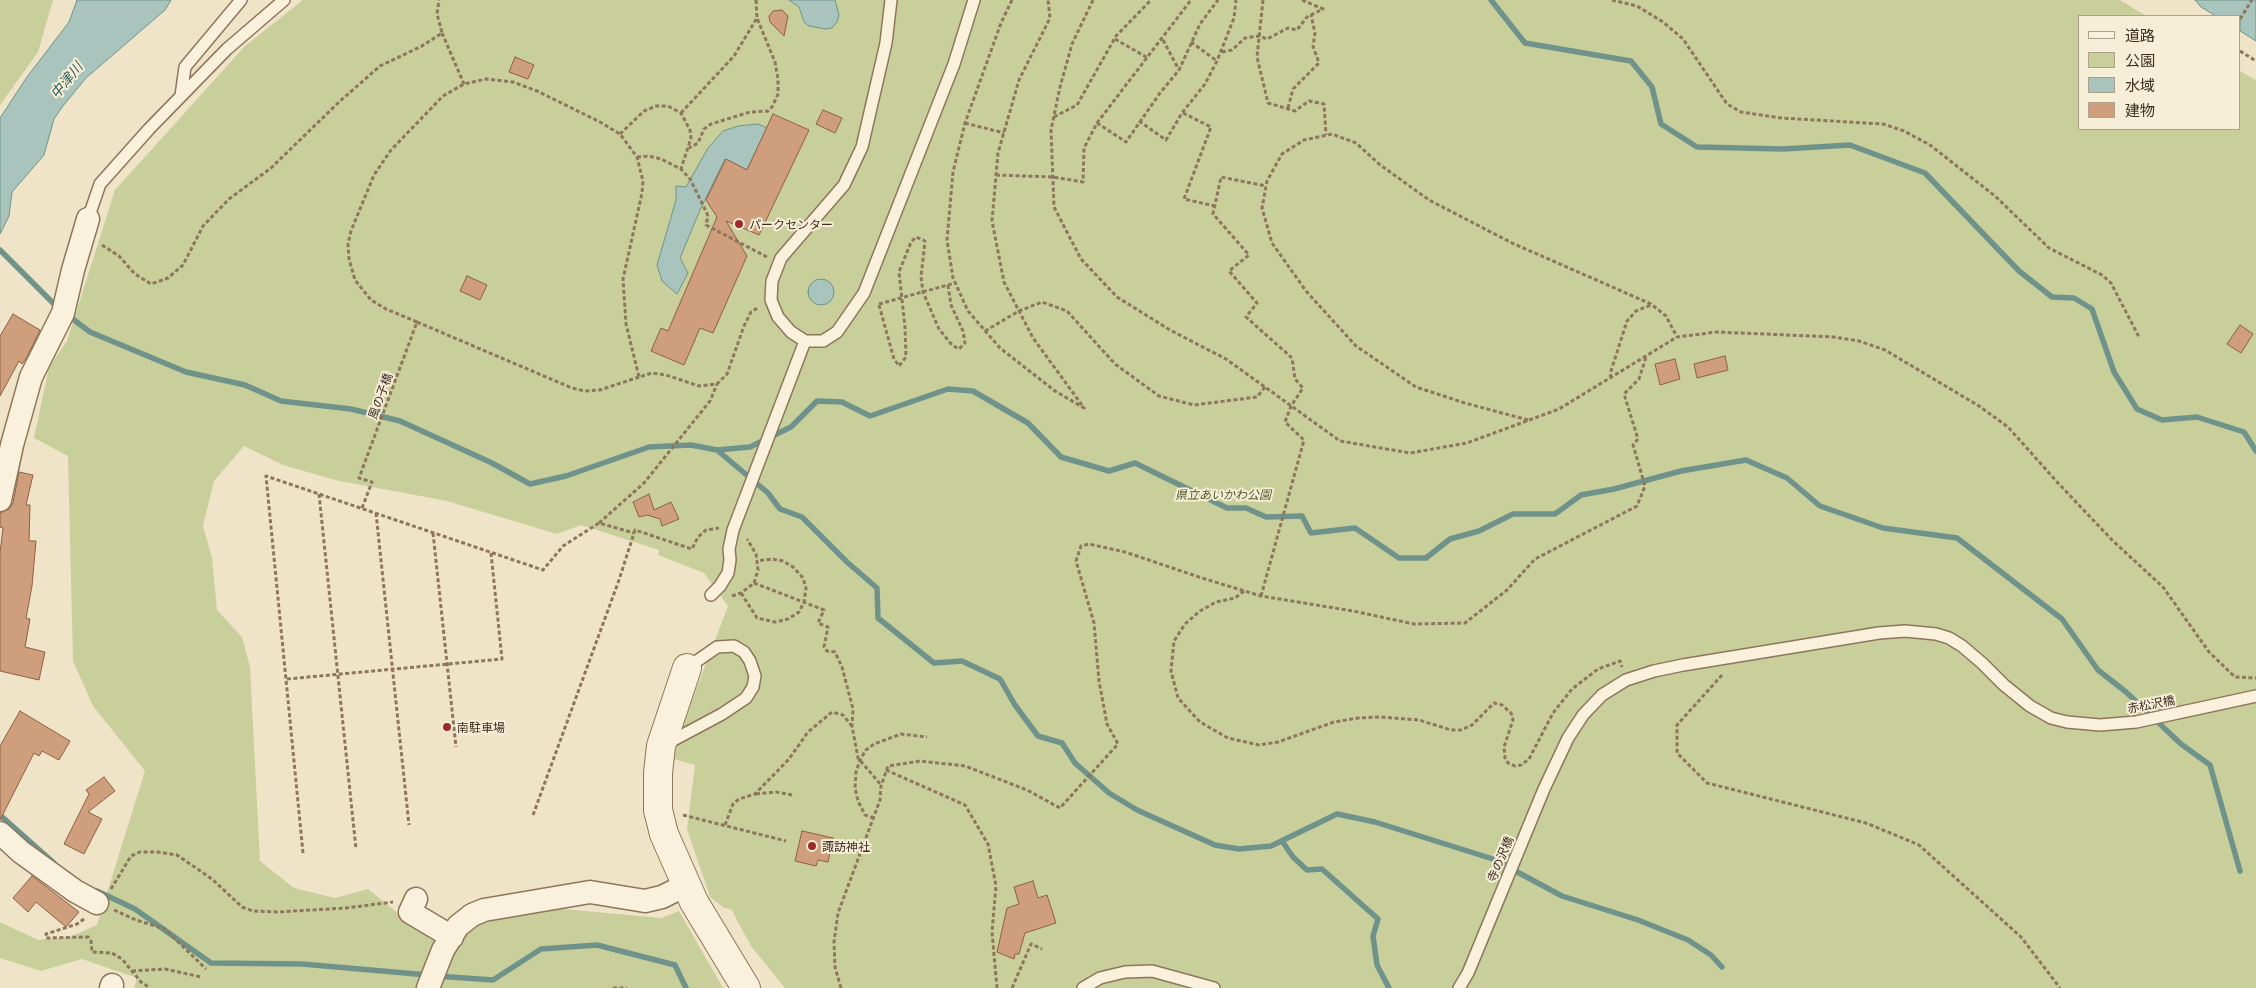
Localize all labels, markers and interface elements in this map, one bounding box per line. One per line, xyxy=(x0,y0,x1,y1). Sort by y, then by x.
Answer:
legend xyxy=(2078,15,2241,130)
text: 道路 xyxy=(2125,24,2155,45)
text: 公園 xyxy=(2125,49,2155,70)
water label: 中津川 xyxy=(46,58,86,102)
text: 水域 xyxy=(2125,74,2155,95)
text: 建物 xyxy=(2125,99,2155,120)
place label: パークセンター xyxy=(749,217,833,231)
marker: パークセンター xyxy=(733,218,745,230)
street label: 風の子橋 xyxy=(365,371,395,421)
park label: 県立あいかわ公園 xyxy=(1175,487,1271,501)
street label: 赤松沢橋 xyxy=(2126,692,2176,716)
place label: 南駐車場 xyxy=(457,720,505,734)
marker: 南駐車場 xyxy=(441,721,453,733)
street label: 寺の沢橋 xyxy=(1484,834,1516,884)
place label: 諏訪神社 xyxy=(822,839,870,853)
marker: 諏訪神社 xyxy=(806,840,818,852)

